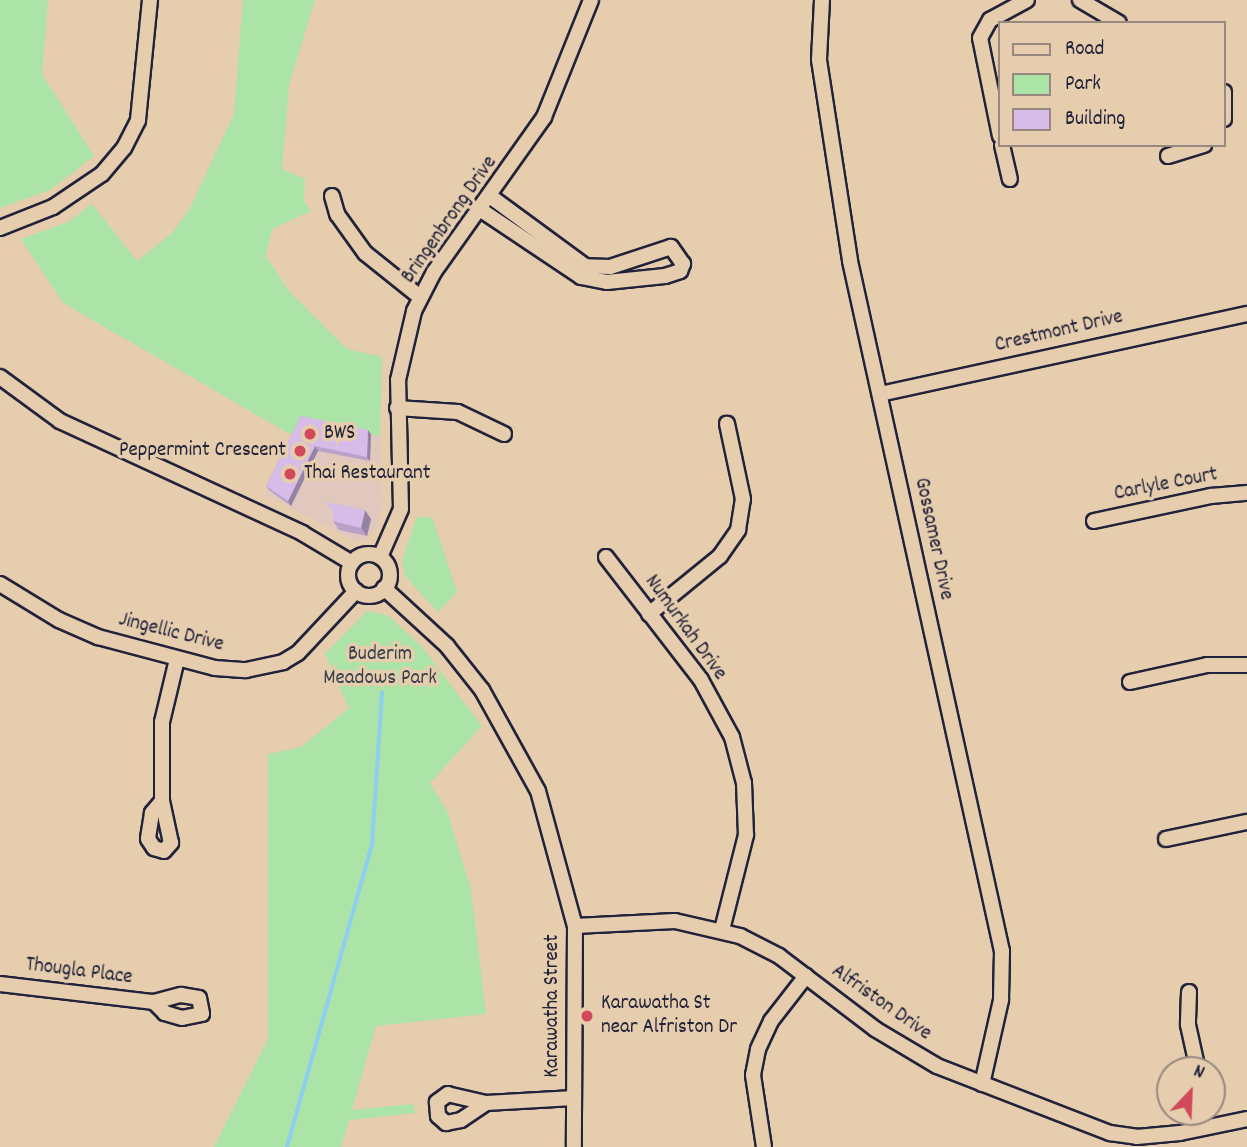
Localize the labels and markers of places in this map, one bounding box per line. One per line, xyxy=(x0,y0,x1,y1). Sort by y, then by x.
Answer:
place label: BWS xyxy=(324,421,355,447)
marker: BWS xyxy=(302,426,318,442)
place label: Peppermint Crescent xyxy=(119,438,286,464)
marker: Peppermint Crescent xyxy=(292,443,308,459)
place label: Thai Restaurant xyxy=(304,461,431,487)
marker: Thai Restaurant xyxy=(282,466,298,482)
place label: Karawatha St near Alfriston Dr xyxy=(601,991,737,1041)
marker: Karawatha St near Alfriston Dr xyxy=(579,1008,595,1024)

